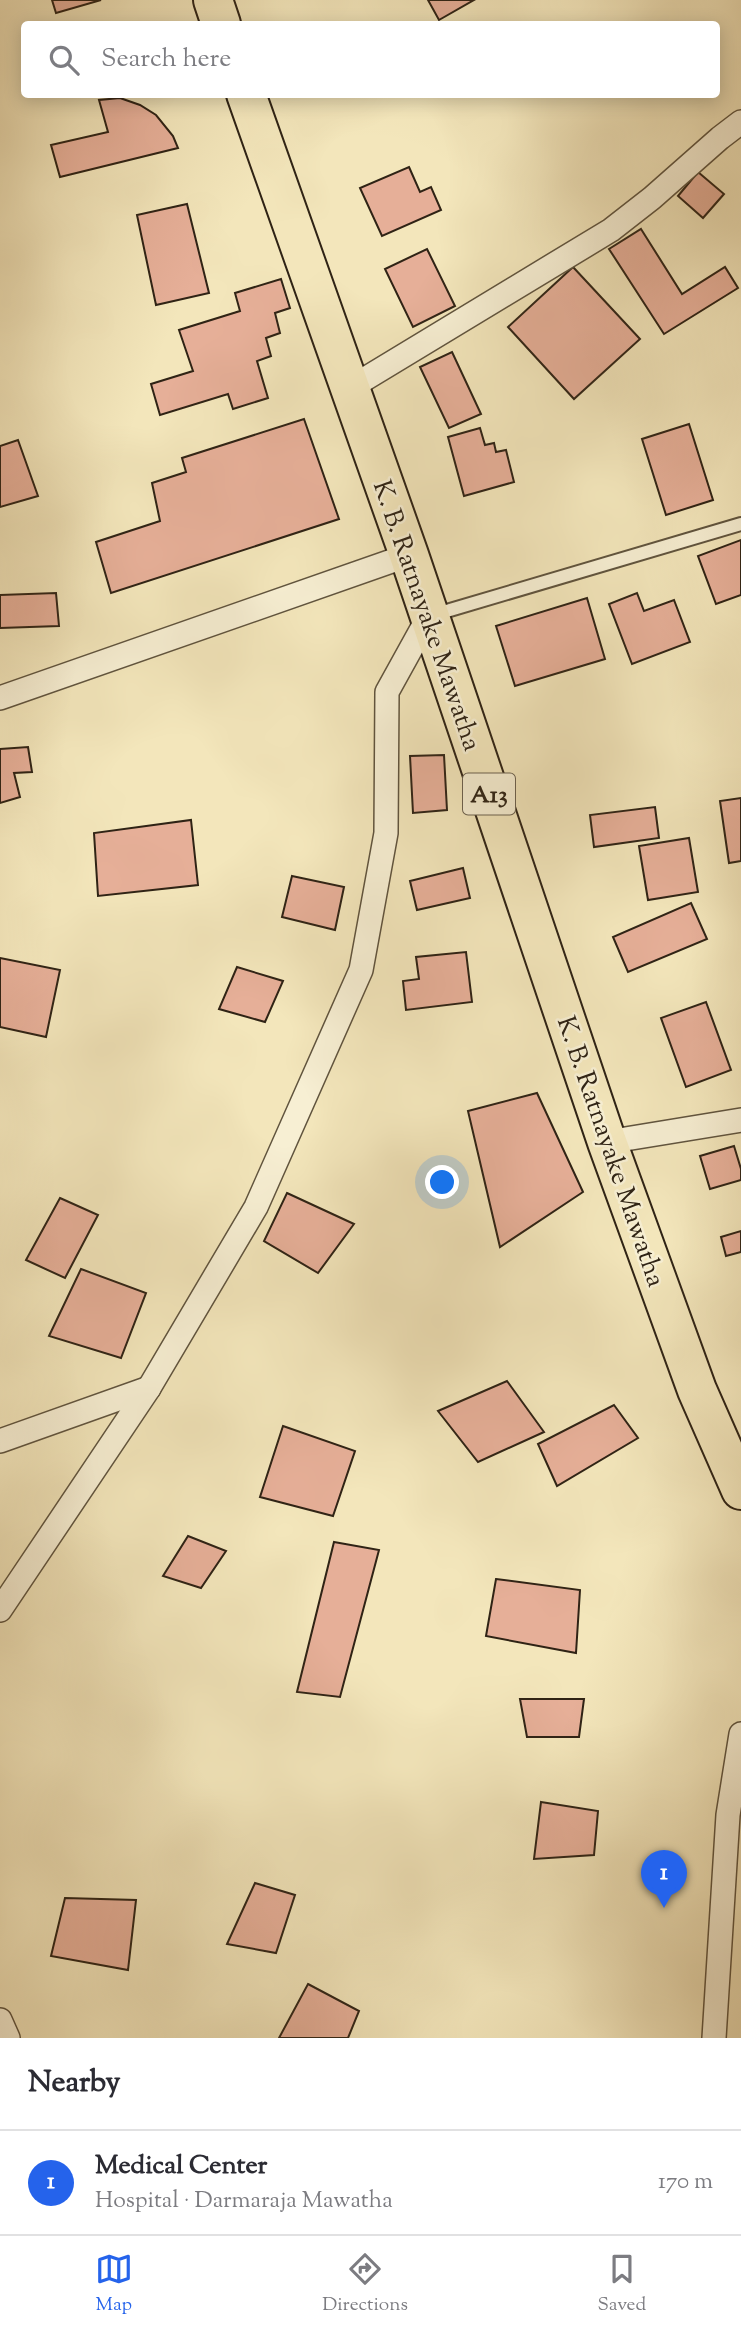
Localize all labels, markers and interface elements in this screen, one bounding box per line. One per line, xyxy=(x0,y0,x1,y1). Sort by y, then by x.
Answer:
search box xyxy=(21,21,720,98)
icon: search xyxy=(45,41,83,79)
text: Search here xyxy=(101,41,231,78)
street label: K. B. Ratnayake Mawatha xyxy=(362,475,489,756)
road number: A13 xyxy=(463,774,515,814)
street label: K. B. Ratnayake Mawatha xyxy=(546,1011,673,1292)
your location xyxy=(425,1165,459,1199)
pin: 1 xyxy=(641,1850,687,1908)
text: Nearby xyxy=(28,2062,120,2105)
text: Medical Center xyxy=(95,2148,267,2185)
text: 1 xyxy=(47,2166,55,2199)
text: 170 m xyxy=(658,2166,713,2199)
text: Hospital · Darmaraja Mawatha xyxy=(95,2185,393,2218)
tab: Map xyxy=(95,2250,133,2319)
tab: Directions xyxy=(322,2250,408,2319)
tab: Saved xyxy=(597,2250,646,2319)

